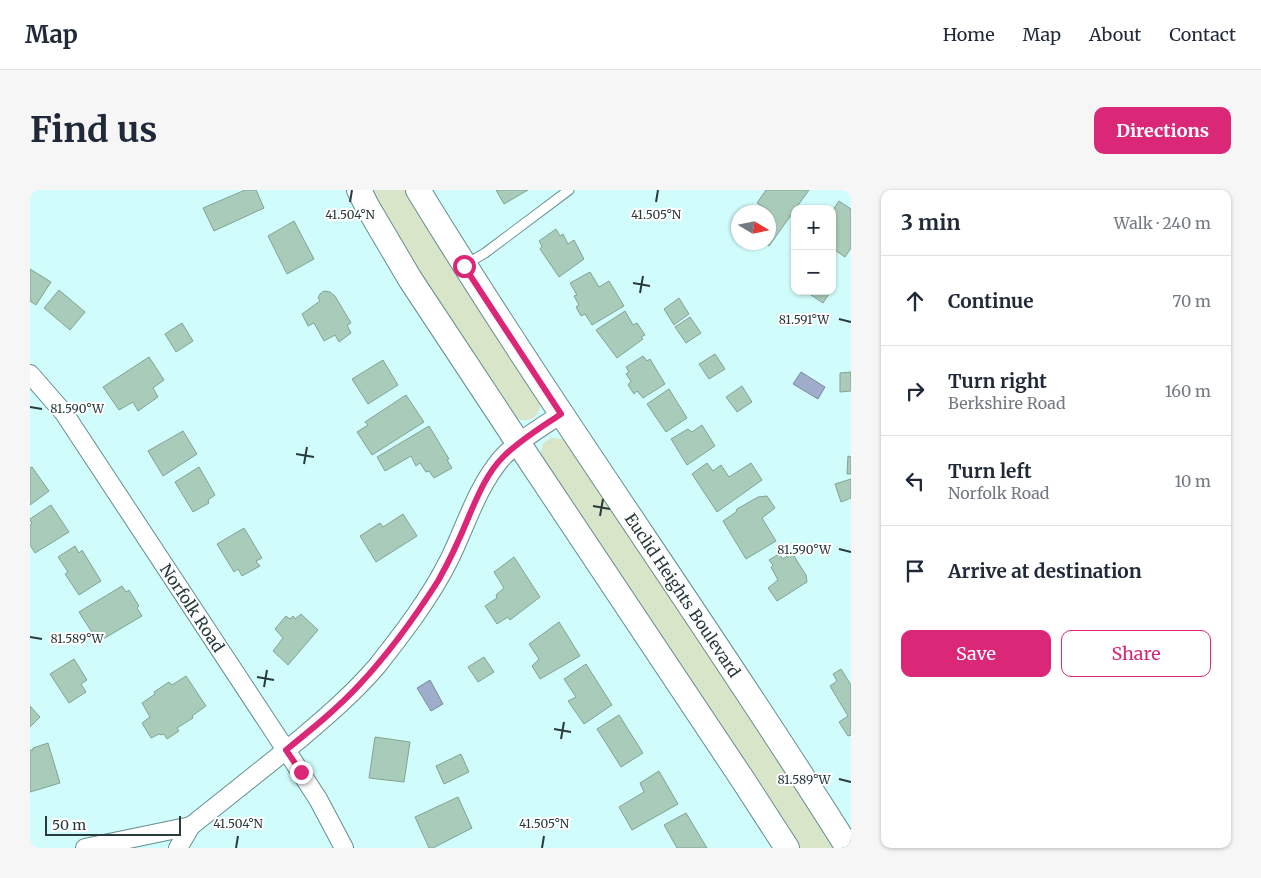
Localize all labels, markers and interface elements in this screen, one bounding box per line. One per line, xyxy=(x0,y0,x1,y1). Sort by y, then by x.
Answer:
text: Map xyxy=(25,19,78,50)
text: Home xyxy=(943,23,995,46)
text: Map xyxy=(1023,23,1061,46)
text: About xyxy=(1089,23,1141,46)
text: Contact xyxy=(1169,23,1236,46)
button: Directions xyxy=(1094,107,1231,154)
text: Find us xyxy=(30,108,157,152)
north arrow xyxy=(731,205,776,250)
map controls xyxy=(791,205,836,295)
button: + xyxy=(791,205,836,250)
text: 41.504°N xyxy=(325,207,375,222)
text: 41.505°N xyxy=(631,207,682,222)
text: 3 min xyxy=(901,209,960,236)
text: Walk · 240 m xyxy=(1114,213,1211,233)
button: − xyxy=(791,250,836,295)
route start xyxy=(453,255,476,278)
icon: ahead xyxy=(901,287,929,315)
text: Continue xyxy=(948,289,1034,313)
text: 70 m xyxy=(1172,291,1211,311)
text: 81.591°W xyxy=(779,312,830,327)
text: Turn right xyxy=(948,369,1047,393)
icon: right xyxy=(901,377,929,405)
text: 160 m xyxy=(1165,381,1211,401)
text: Berkshire Road xyxy=(948,393,1066,413)
text: 81.590°W xyxy=(50,401,105,416)
text: Turn left xyxy=(948,459,1032,483)
icon: left xyxy=(901,467,929,495)
text: 10 m xyxy=(1174,471,1211,491)
text: Norfolk Road xyxy=(948,483,1050,503)
street label: Euclid Heights Boulevard xyxy=(621,509,745,681)
text: 81.590°W xyxy=(777,542,832,557)
icon: arrive xyxy=(901,557,929,585)
text: Arrive at destination xyxy=(948,559,1142,583)
street label: Norfolk Road xyxy=(156,560,229,656)
button: Save xyxy=(901,630,1051,677)
button: Share xyxy=(1061,630,1211,677)
text: 81.589°W xyxy=(50,631,105,646)
route end xyxy=(290,761,313,784)
text: 81.589°W xyxy=(777,772,832,787)
scale bar xyxy=(45,813,181,836)
text: 50 m xyxy=(52,816,86,834)
text: 41.504°N xyxy=(213,816,263,831)
text: 41.505°N xyxy=(519,816,570,831)

